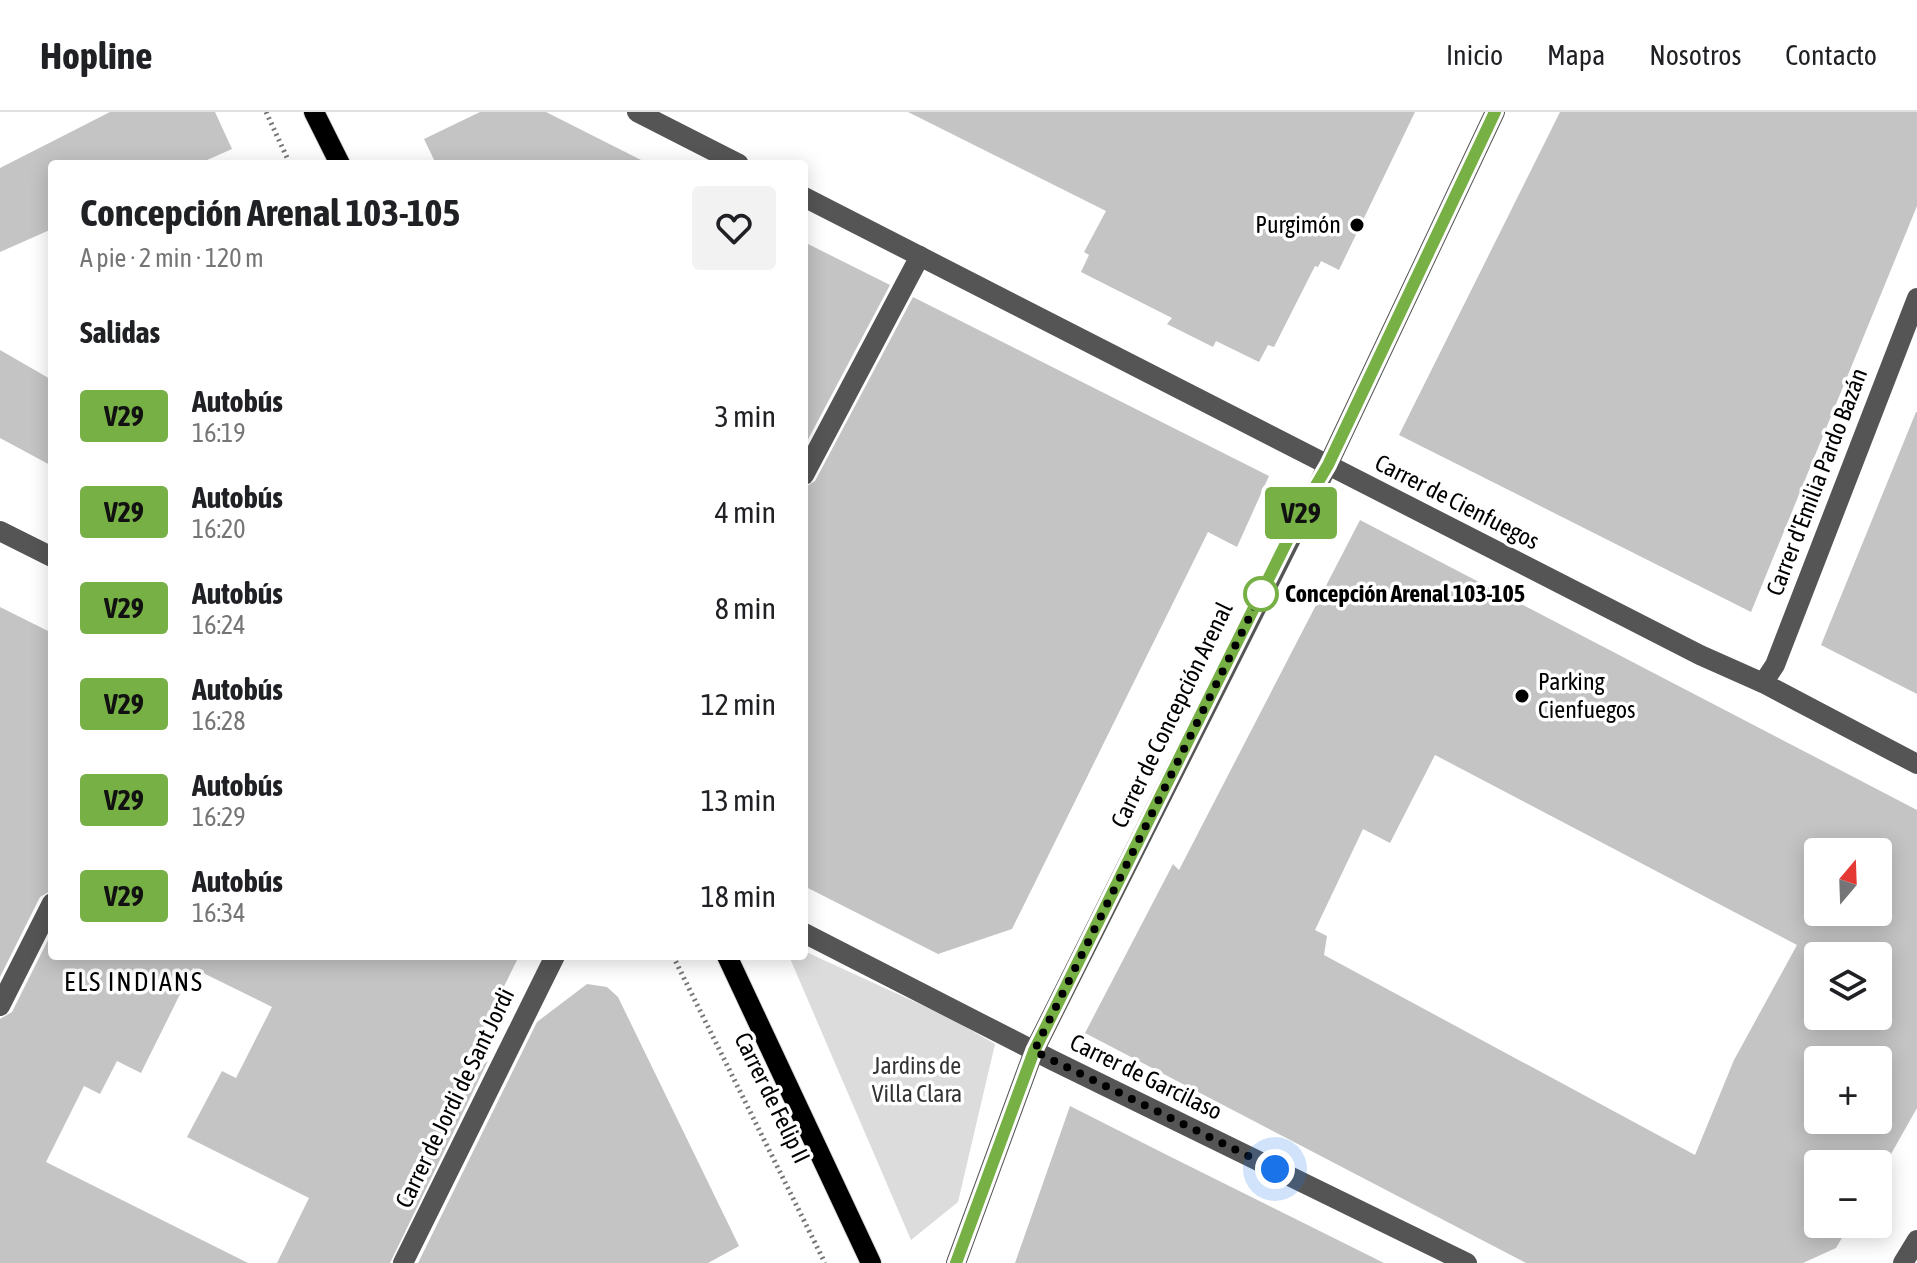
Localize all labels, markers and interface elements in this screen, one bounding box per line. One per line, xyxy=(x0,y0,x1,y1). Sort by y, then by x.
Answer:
text: Hopline xyxy=(40,34,152,77)
text: Inicio xyxy=(1446,39,1503,71)
text: Mapa xyxy=(1547,39,1605,71)
text: Nosotros xyxy=(1649,39,1741,71)
text: Contacto xyxy=(1785,39,1877,71)
button: heart xyxy=(692,186,776,270)
text: Concepción Arenal 103-105 xyxy=(80,191,460,234)
place label: Purgimón xyxy=(1255,211,1341,238)
marker: Purgimón xyxy=(1348,216,1366,234)
text: A pie · 2 min · 120 m xyxy=(80,243,264,273)
text: Salidas xyxy=(80,315,160,349)
street label: Carrer d'Emilia Pardo Bazán xyxy=(1761,364,1872,599)
text: Autobús xyxy=(192,384,283,418)
text: 3 min xyxy=(715,399,776,433)
text: V29 xyxy=(104,400,144,432)
text: 16:19 xyxy=(192,418,246,448)
street label: Carrer de Cienfuegos xyxy=(1371,449,1544,555)
text: Autobús xyxy=(192,480,283,514)
line badge: V29 xyxy=(1255,487,1347,539)
text: 4 min xyxy=(715,495,776,529)
text: V29 xyxy=(104,496,144,528)
text: V29 xyxy=(1281,497,1321,529)
text: 16:20 xyxy=(192,514,246,544)
text: Autobús xyxy=(192,576,283,610)
marker: Concepción Arenal 103-105 xyxy=(1244,577,1278,611)
place label: Concepción Arenal 103-105 xyxy=(1285,580,1525,607)
text: 8 min xyxy=(715,591,776,625)
text: V29 xyxy=(104,592,144,624)
street label: Carrer de Concepción Arenal xyxy=(1105,597,1238,832)
text: 16:24 xyxy=(192,610,246,640)
place label: Parking Cienfuegos xyxy=(1538,668,1636,723)
text: Autobús xyxy=(192,672,283,706)
text: 12 min xyxy=(701,687,776,721)
marker: Parking Cienfuegos xyxy=(1513,687,1531,705)
text: V29 xyxy=(104,688,144,720)
text: 16:28 xyxy=(192,706,246,736)
text: Autobús xyxy=(192,768,283,802)
text: 13 min xyxy=(701,783,776,817)
text: V29 xyxy=(104,784,144,816)
text: 16:29 xyxy=(192,802,246,832)
north arrow xyxy=(1804,838,1892,926)
map controls xyxy=(1804,838,1892,1238)
text: Autobús xyxy=(192,864,283,898)
text: 18 min xyxy=(701,879,776,913)
text: V29 xyxy=(104,880,144,912)
text: 16:34 xyxy=(192,898,246,928)
button: layers xyxy=(1804,942,1892,1030)
district label: ELS INDIANS xyxy=(64,967,204,997)
street label: Carrer de Jordi de Sant Jordi xyxy=(390,984,519,1212)
street label: Carrer de Felip II xyxy=(729,1028,816,1167)
street label: Carrer de Garcilaso xyxy=(1066,1028,1227,1125)
button: + xyxy=(1804,1046,1892,1134)
park label: Jardins de Villa Clara xyxy=(872,1052,962,1107)
your location xyxy=(1255,1149,1295,1189)
button: − xyxy=(1804,1150,1892,1238)

